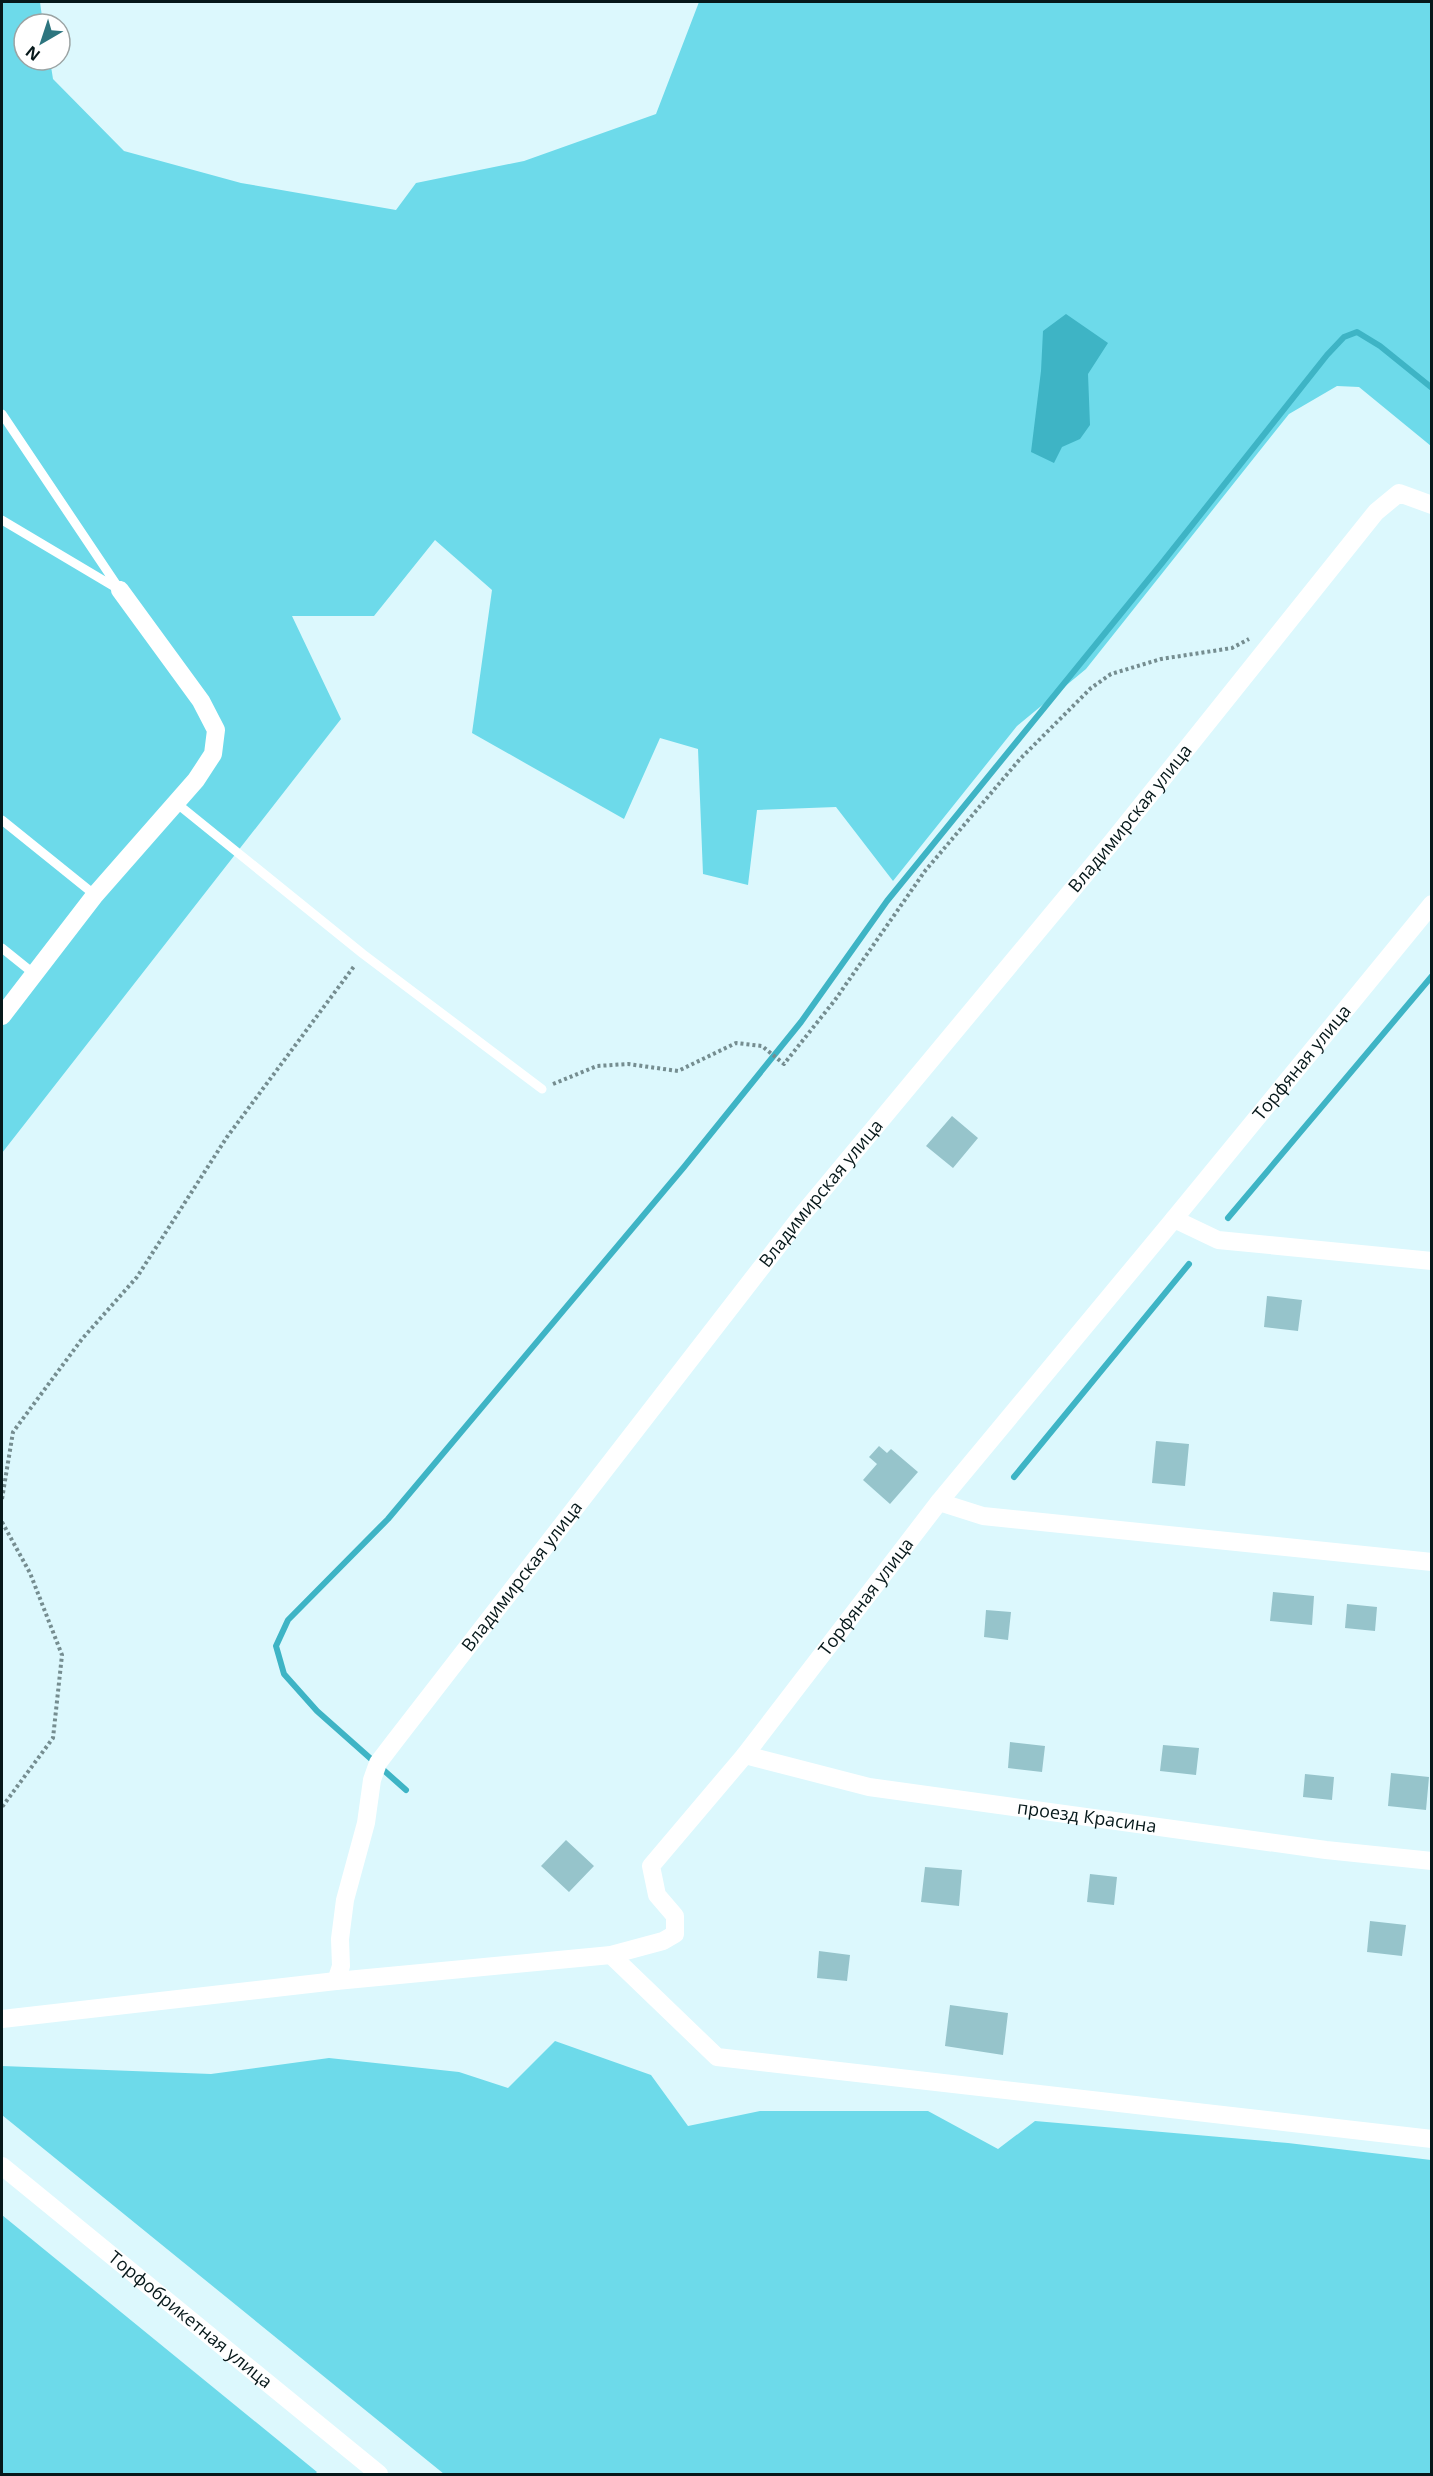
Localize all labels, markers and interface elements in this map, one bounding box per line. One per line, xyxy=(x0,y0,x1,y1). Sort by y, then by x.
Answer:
north arrow xyxy=(12,12,72,72)
text: N xyxy=(21,41,45,66)
street label: Владимирская улица xyxy=(1062,739,1197,897)
street label: Торфяная улица xyxy=(1247,999,1356,1125)
street label: Владимирская улица xyxy=(753,1114,888,1272)
street label: Владимирская улица xyxy=(455,1496,587,1656)
street label: Торфяная улица xyxy=(812,1532,918,1660)
street label: проезд Красина xyxy=(1016,1795,1158,1838)
street label: Торфобрикетная улица xyxy=(104,2245,278,2393)

